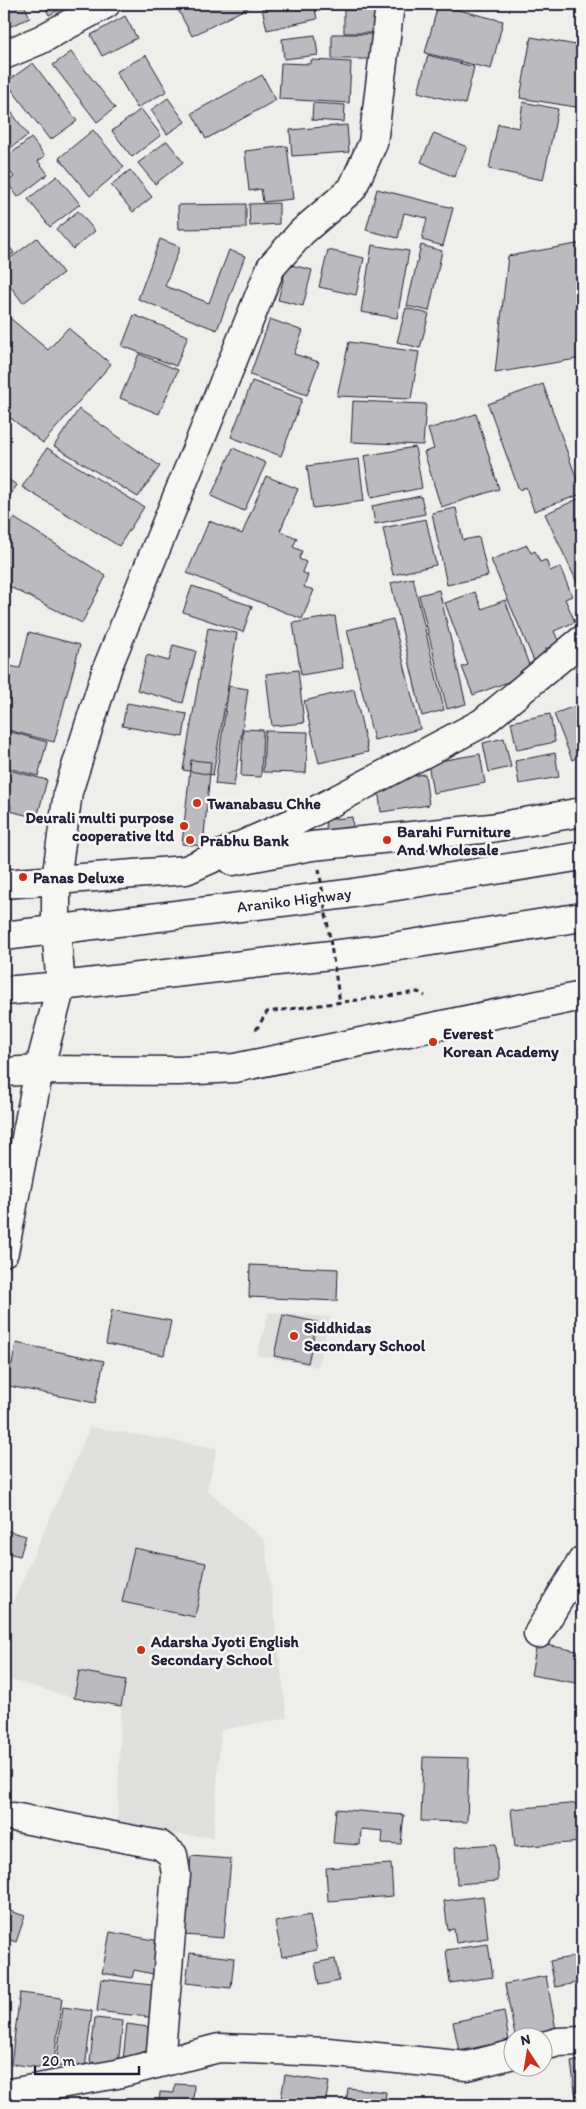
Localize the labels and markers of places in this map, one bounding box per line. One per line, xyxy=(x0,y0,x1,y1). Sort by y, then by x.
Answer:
place label: Twanabasu Chhe xyxy=(206,794,321,813)
marker: Twanabasu Chhe xyxy=(191,797,203,809)
place label: Deurali multi purpose cooperative ltd xyxy=(25,808,174,846)
marker: Deurali multi purpose cooperative ltd xyxy=(178,820,190,832)
place label: Barahi Furniture And Wholesale xyxy=(396,822,511,859)
place label: Prabhu Bank xyxy=(200,831,290,850)
marker: Prabhu Bank xyxy=(184,834,196,846)
marker: Barahi Furniture And Wholesale xyxy=(381,834,393,846)
place label: Panas Deluxe xyxy=(33,868,125,887)
marker: Panas Deluxe xyxy=(17,871,29,883)
place label: Everest Korean Academy xyxy=(443,1024,559,1062)
marker: Everest Korean Academy xyxy=(427,1036,439,1048)
place label: Siddhidas Secondary School xyxy=(304,1318,426,1356)
marker: Siddhidas Secondary School xyxy=(288,1330,300,1342)
place label: Adarsha Jyoti English Secondary School xyxy=(150,1632,300,1670)
marker: Adarsha Jyoti English Secondary School xyxy=(135,1644,147,1656)

